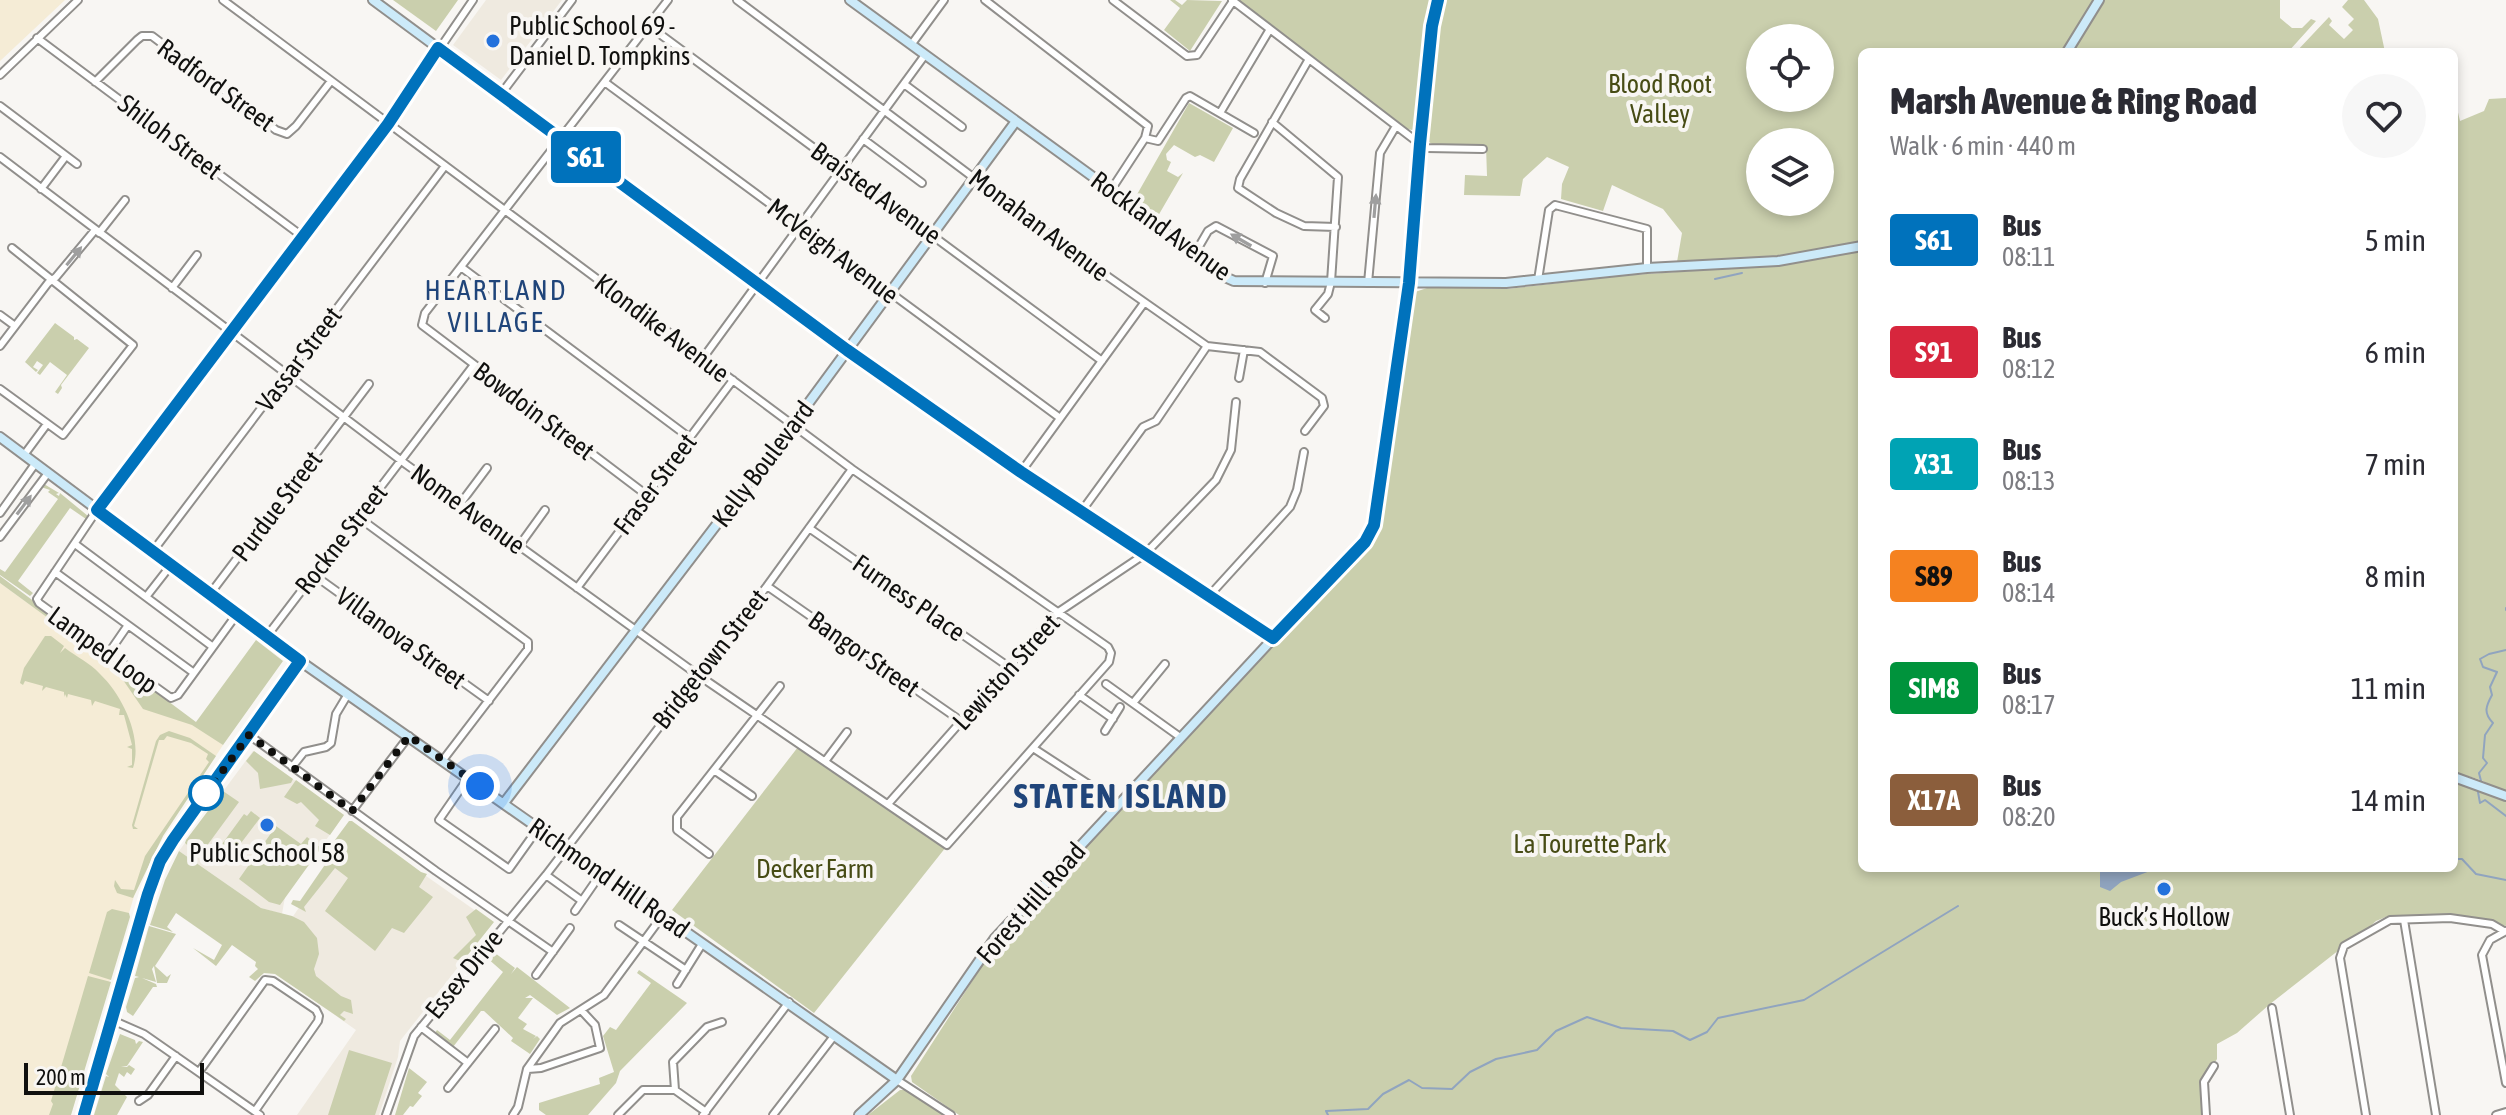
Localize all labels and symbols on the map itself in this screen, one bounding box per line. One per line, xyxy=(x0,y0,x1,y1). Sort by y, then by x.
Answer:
place label: Public School 69 - Daniel D. Tompkins xyxy=(509,11,690,71)
street label: Radford Street xyxy=(152,32,280,138)
marker: Public School 69 - Daniel D. Tompkins xyxy=(484,32,502,50)
park label: Blood Root Valley xyxy=(1608,69,1712,129)
street label: Shiloh Street xyxy=(112,88,228,186)
line badge: S61 xyxy=(540,131,632,183)
street label: Braisted Avenue xyxy=(805,136,947,250)
street label: Monahan Avenue xyxy=(963,163,1115,287)
street label: Rockland Avenue xyxy=(1085,165,1237,287)
street label: McVeigh Avenue xyxy=(762,192,904,310)
one-way arrow xyxy=(1369,193,1382,218)
one-way arrow xyxy=(1230,233,1252,247)
one-way arrow xyxy=(65,246,82,266)
street label: Klondike Avenue xyxy=(589,268,735,388)
district label: HEARTLAND VILLAGE xyxy=(425,274,567,338)
street label: Vassar Street xyxy=(250,301,348,417)
street label: Bowdoin Street xyxy=(468,356,600,466)
street label: Kelly Boulevard xyxy=(706,395,820,533)
street label: Fraser Street xyxy=(607,428,703,540)
street label: Purdue Street xyxy=(226,445,328,567)
street label: Nome Avenue xyxy=(405,458,531,560)
street label: Rockne Street xyxy=(289,478,393,600)
one-way arrow xyxy=(16,494,32,516)
street label: Furness Place xyxy=(847,548,971,648)
street label: Villanova Street xyxy=(331,581,471,695)
street label: Bridgetown Street xyxy=(646,583,774,735)
street label: Lamped Loop xyxy=(43,600,163,700)
street label: Bangor Street xyxy=(803,605,925,703)
street label: Lewiston Street xyxy=(946,608,1066,736)
your location xyxy=(460,766,500,806)
unlabelled marker xyxy=(189,776,223,810)
district label: STATEN ISLAND xyxy=(1013,776,1229,815)
street label: Richmond Hill Road xyxy=(523,812,695,944)
marker: Public School 58 xyxy=(258,816,276,834)
park label: La Tourette Park xyxy=(1513,829,1667,859)
street label: Forest Hill Road xyxy=(970,837,1092,969)
place label: Public School 58 xyxy=(189,838,345,868)
park label: Decker Farm xyxy=(756,854,874,884)
marker: Buck’s Hollow xyxy=(2155,880,2173,898)
place label: Buck’s Hollow xyxy=(2098,902,2230,932)
street label: Essex Drive xyxy=(419,924,509,1024)
scale bar xyxy=(24,1059,204,1095)

